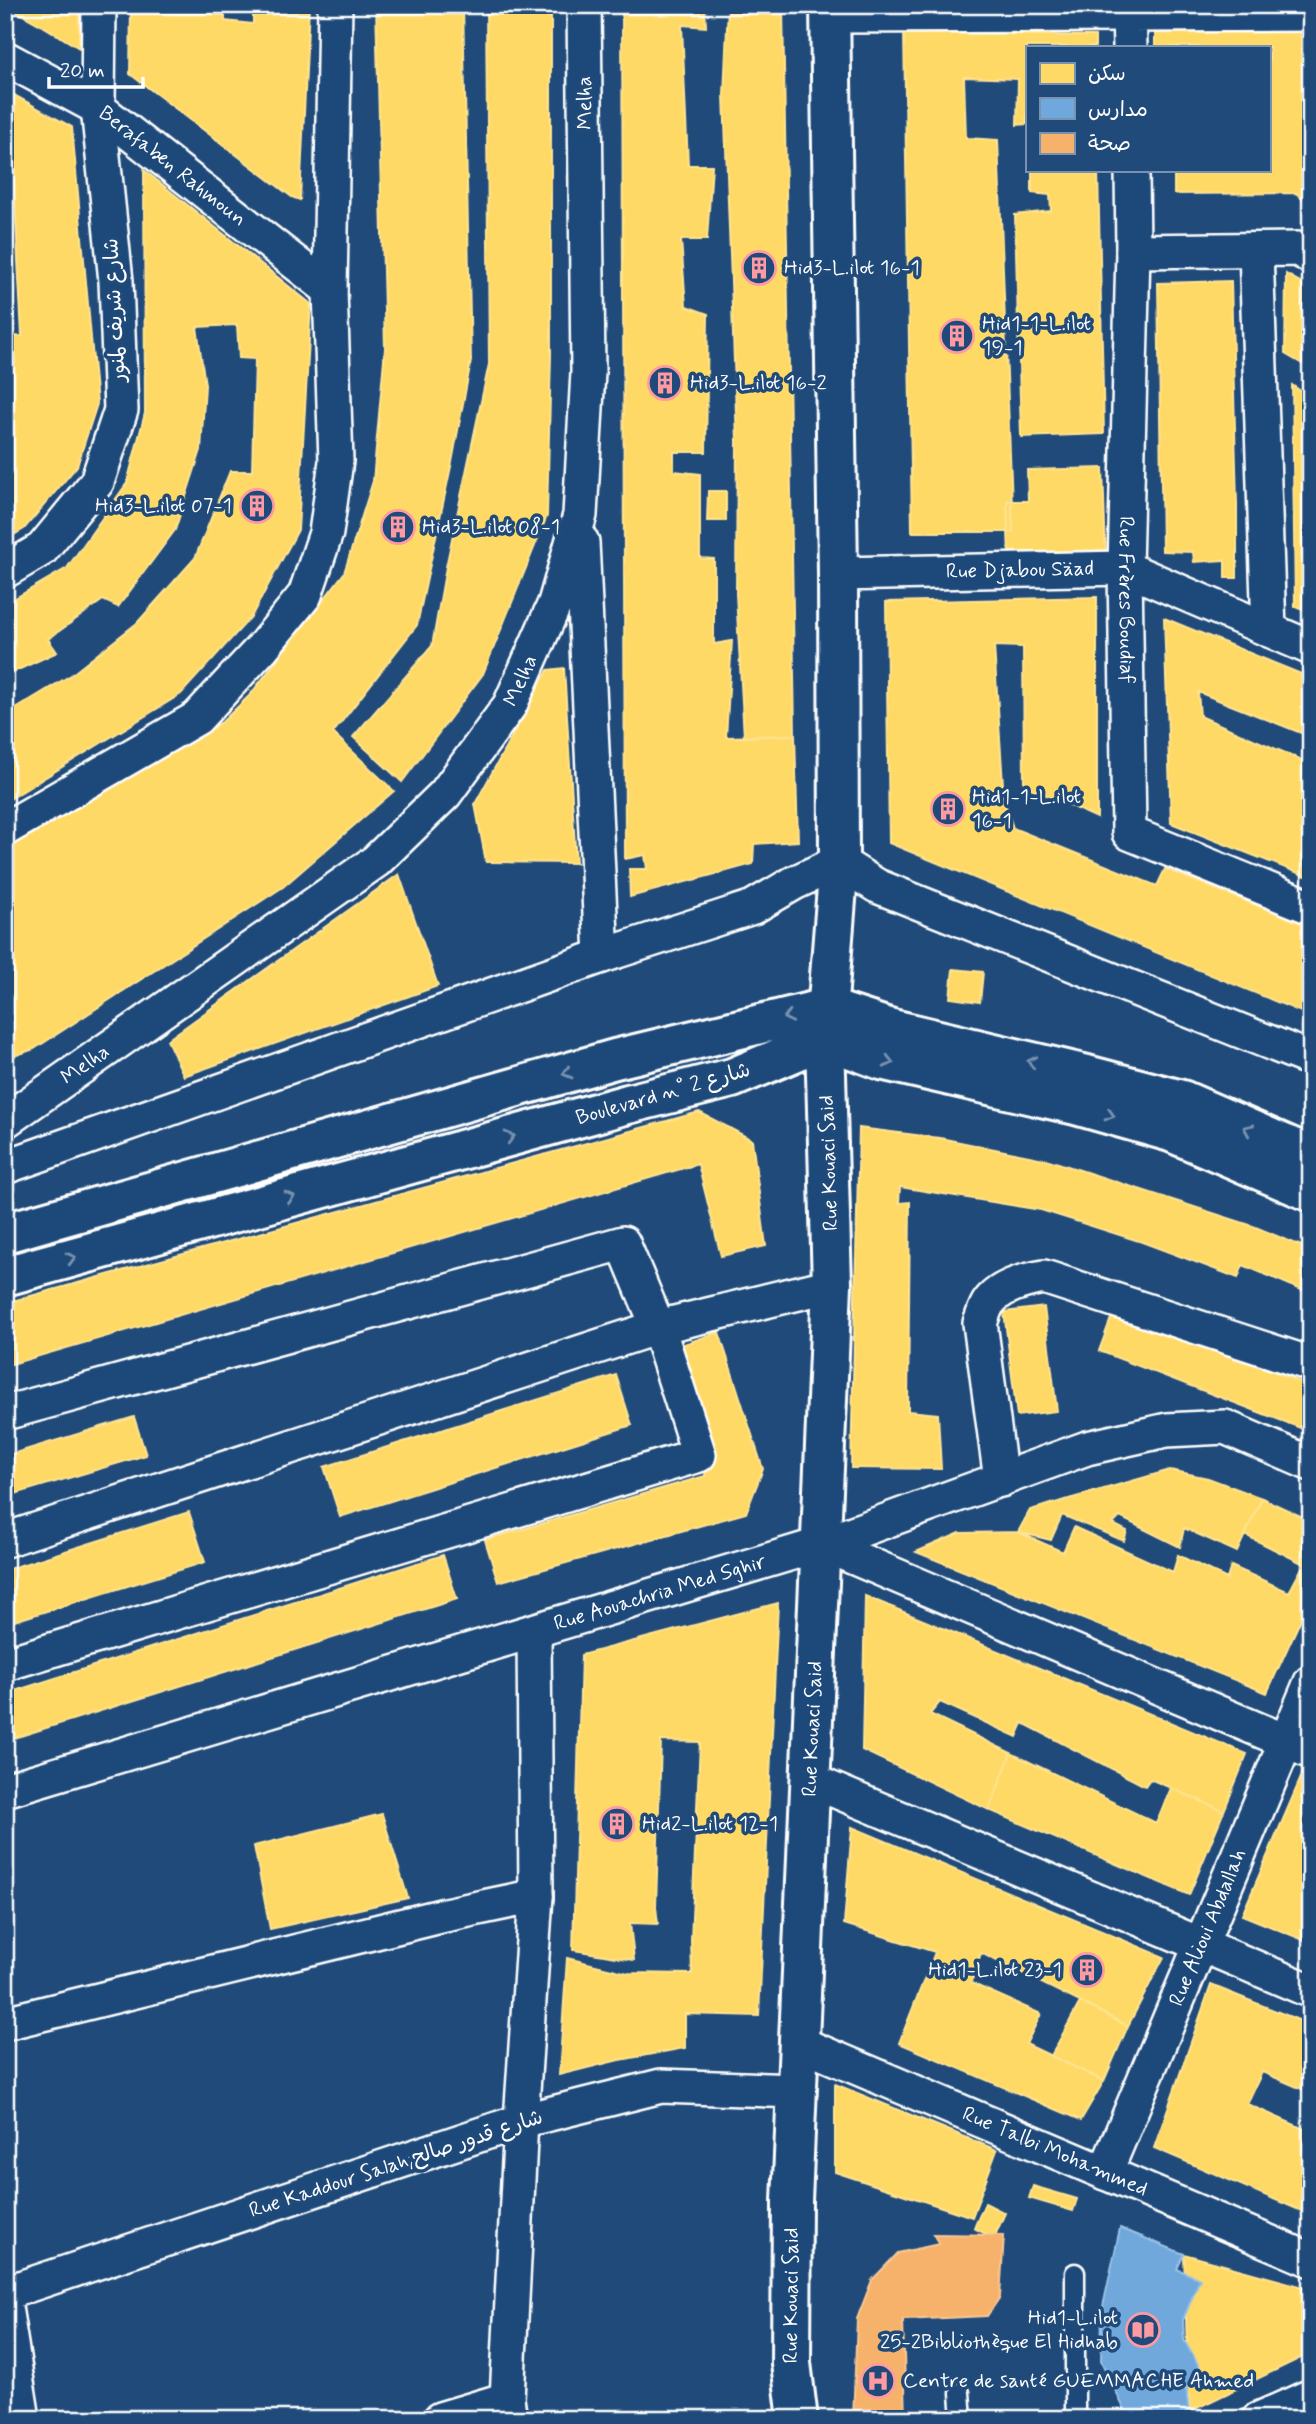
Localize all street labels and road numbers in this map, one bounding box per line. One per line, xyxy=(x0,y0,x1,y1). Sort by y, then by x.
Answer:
street label: Melha xyxy=(571,76,599,130)
street label: Berafaben Rahmoun xyxy=(92,99,252,233)
street label: شارع شريف لمنور xyxy=(97,237,133,384)
street label: Rue Frères Boudiaf xyxy=(1111,516,1141,684)
street label: Rue Djabou Säad xyxy=(946,555,1094,586)
street label: Melha xyxy=(497,650,544,711)
street label: Melha xyxy=(55,1038,115,1092)
street label: Boulevard n° شارع 2 xyxy=(572,1056,754,1132)
street label: Rue Kouaci Said xyxy=(813,1095,845,1231)
street label: Rue Aouachria Med Sghir xyxy=(551,1548,769,1638)
street label: Rue Kouaci Said xyxy=(796,1660,830,1797)
street label: Rue Alioui Abdallah xyxy=(1162,1845,1253,2011)
street label: Rue Talbi Mohammed xyxy=(958,2100,1152,2203)
street label: Rue Kaddour Salah;شارع قدور صالح xyxy=(246,2103,546,2225)
street label: Rue Kouaci Said xyxy=(777,2227,806,2364)

